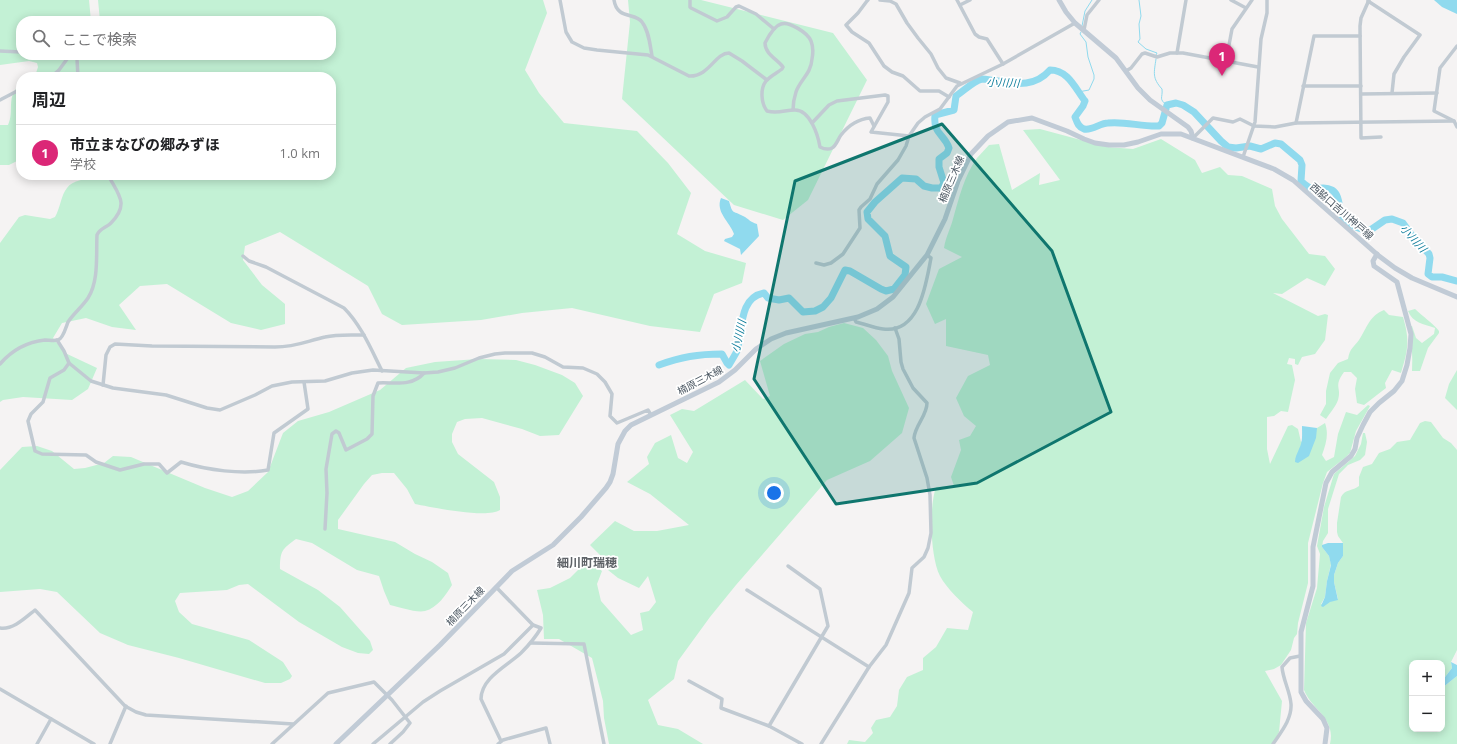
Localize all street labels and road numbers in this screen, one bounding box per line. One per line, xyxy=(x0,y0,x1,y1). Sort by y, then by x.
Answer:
street label: 楠原三木線 xyxy=(935,153,967,205)
street label: 西脇口吉川神戸線 xyxy=(1307,179,1377,243)
street label: 楠原三木線 xyxy=(675,362,725,398)
street label: 楠原三木線 xyxy=(443,583,487,629)

